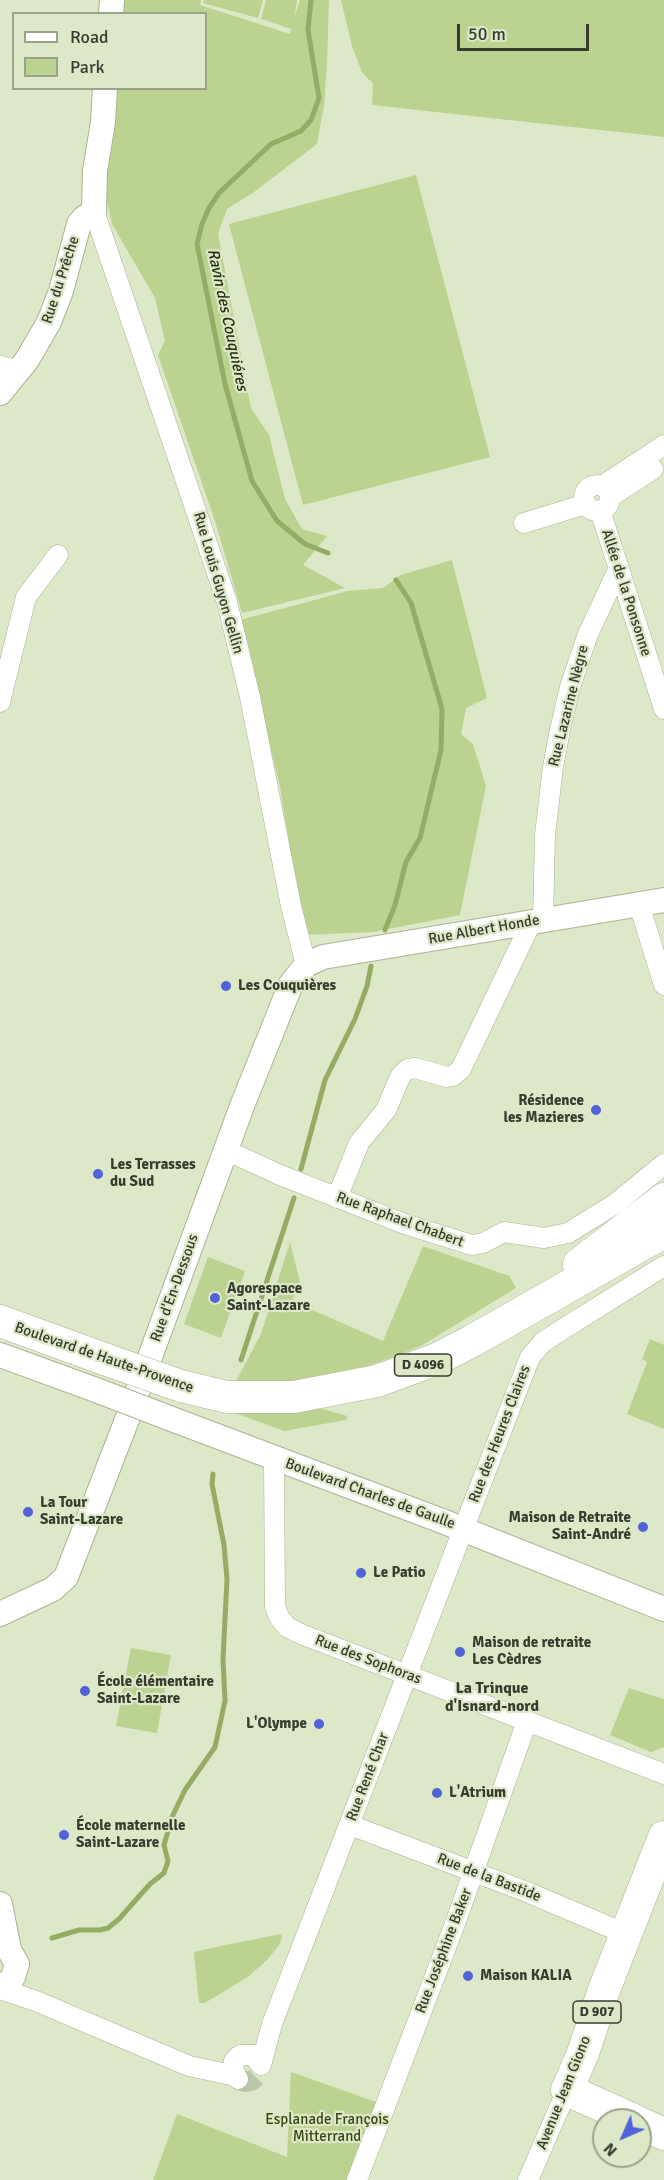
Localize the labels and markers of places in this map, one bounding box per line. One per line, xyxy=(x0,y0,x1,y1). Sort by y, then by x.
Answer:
place label: Les Couquières xyxy=(238,977,336,995)
marker: Les Couquières xyxy=(219,979,233,993)
place label: Résidence les Mazieres xyxy=(503,1092,584,1127)
marker: Résidence les Mazieres xyxy=(589,1103,603,1117)
place label: Les Terrasses du Sud xyxy=(110,1156,196,1191)
marker: Les Terrasses du Sud xyxy=(91,1167,105,1181)
place label: Agorespace Saint-Lazare xyxy=(227,1280,310,1315)
marker: Agorespace Saint-Lazare xyxy=(208,1291,222,1305)
place label: La Tour Saint-Lazare xyxy=(40,1494,123,1529)
marker: La Tour Saint-Lazare xyxy=(21,1505,35,1519)
place label: Maison de Retraite Saint-André xyxy=(508,1509,631,1544)
marker: Maison de Retraite Saint-André xyxy=(636,1520,650,1534)
place label: Le Patio xyxy=(373,1564,425,1582)
marker: Le Patio xyxy=(354,1566,368,1580)
place label: Maison de retraite Les Cèdres xyxy=(472,1634,591,1669)
marker: Maison de retraite Les Cèdres xyxy=(453,1645,467,1659)
place label: École élémentaire Saint-Lazare xyxy=(97,1673,214,1708)
marker: École élémentaire Saint-Lazare xyxy=(78,1684,92,1698)
place label: L'Olympe xyxy=(246,1715,307,1733)
marker: L'Olympe xyxy=(312,1717,326,1731)
place label: L'Atrium xyxy=(449,1784,506,1802)
marker: L'Atrium xyxy=(430,1786,444,1800)
place label: École maternelle Saint-Lazare xyxy=(76,1817,185,1852)
marker: École maternelle Saint-Lazare xyxy=(57,1828,71,1842)
place label: Maison KALIA xyxy=(480,1967,572,1985)
marker: Maison KALIA xyxy=(461,1969,475,1983)

